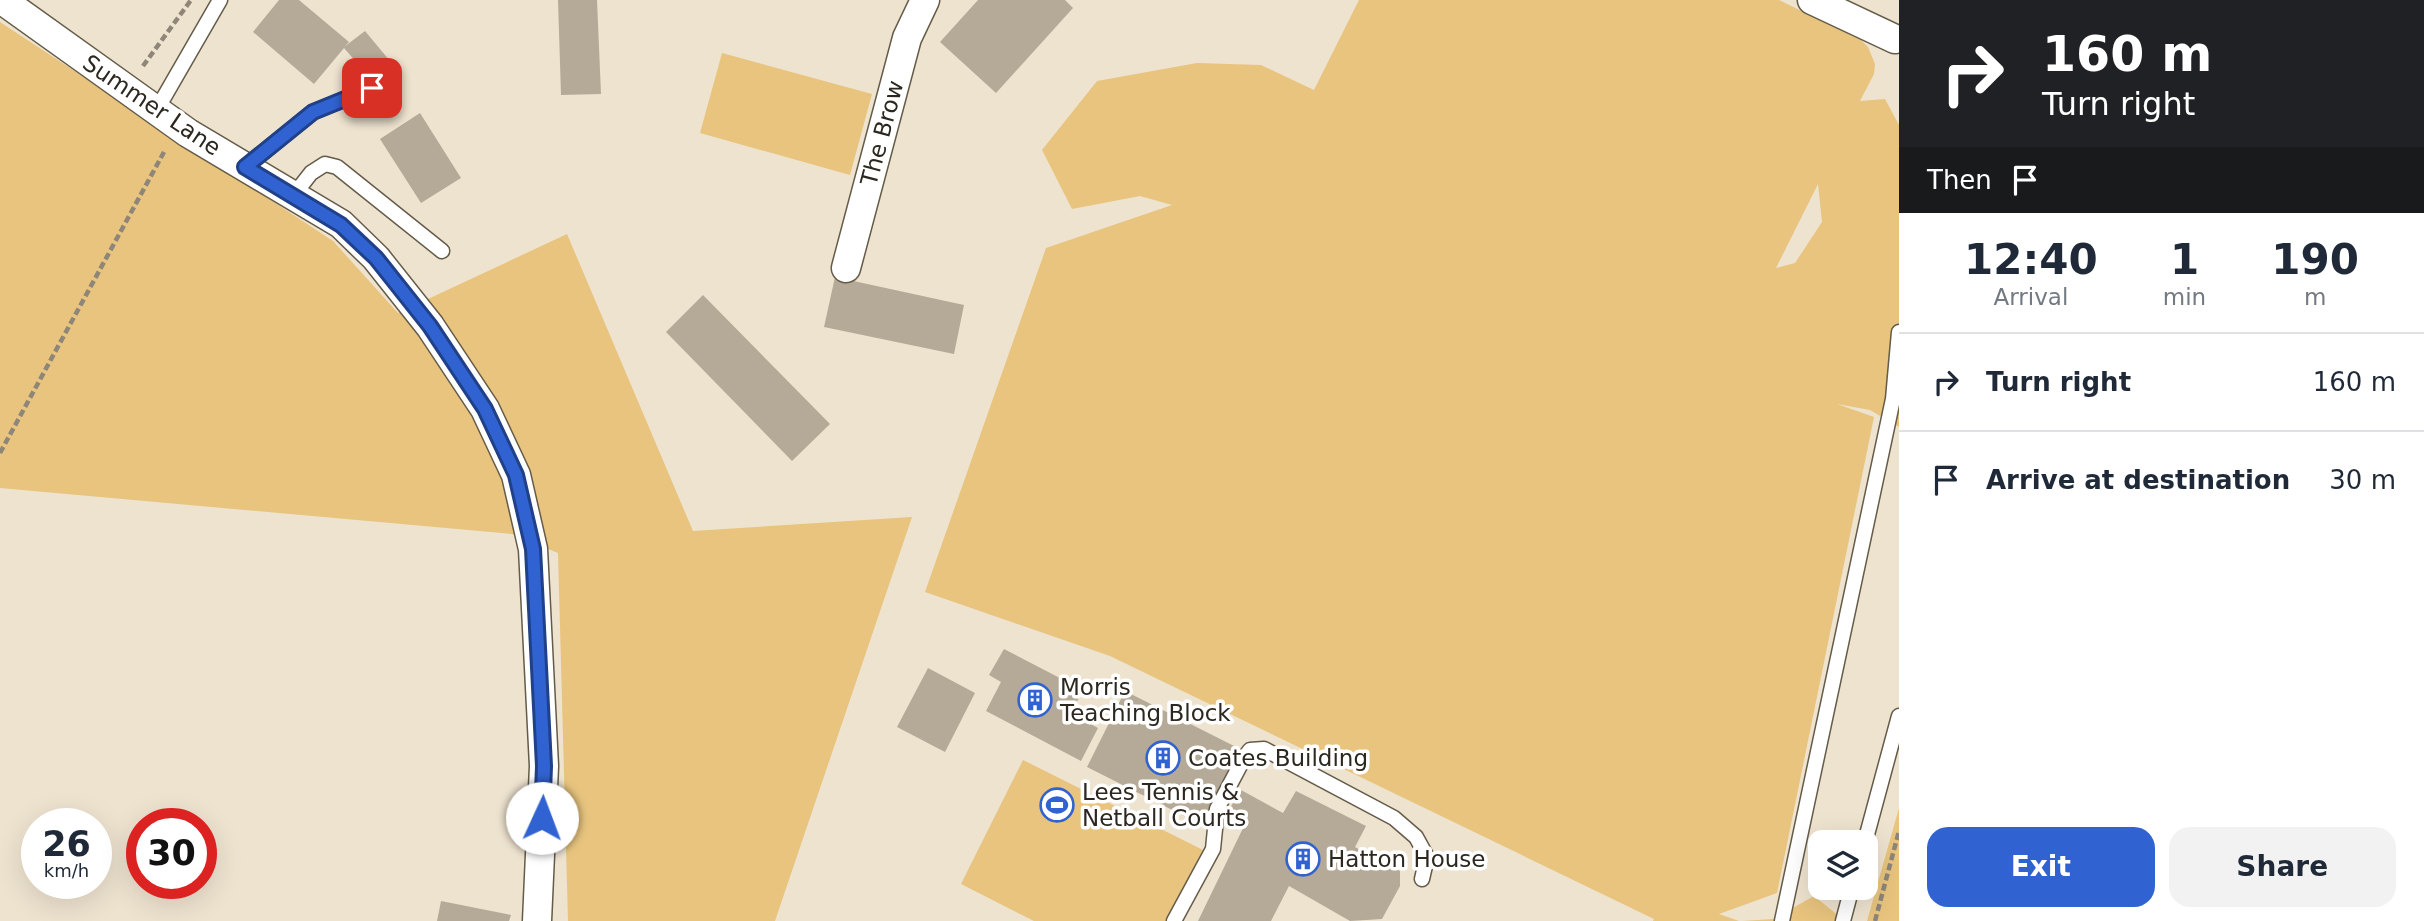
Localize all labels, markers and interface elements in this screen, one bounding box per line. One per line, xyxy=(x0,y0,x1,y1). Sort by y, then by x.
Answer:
text: 160 m xyxy=(2042,26,2212,83)
icon: right xyxy=(1927,28,2018,119)
street label: Summer Lane xyxy=(78,49,226,161)
pin xyxy=(342,58,402,118)
icon: arrive xyxy=(353,69,391,107)
street label: The Brow xyxy=(855,78,908,189)
text: Turn right xyxy=(2042,85,2195,123)
icon: arrive xyxy=(2006,161,2044,199)
text: Then xyxy=(1927,165,1992,195)
text: 12:40 xyxy=(1964,235,2098,284)
text: 1 xyxy=(2170,235,2199,284)
text: 190 xyxy=(2271,235,2359,284)
text: Arrival xyxy=(1994,284,2068,310)
text: min xyxy=(2163,284,2206,310)
text: m xyxy=(2304,284,2326,310)
icon: right xyxy=(1927,363,1965,401)
text: Turn right xyxy=(1986,367,2131,397)
text: 160 m xyxy=(2313,367,2396,397)
icon: arrive xyxy=(1927,461,1965,499)
text: Arrive at destination xyxy=(1986,465,2290,495)
text: 30 m xyxy=(2329,465,2396,495)
place label: Morris Teaching Block xyxy=(1059,674,1231,726)
building icon: Morris Teaching Block xyxy=(1016,681,1054,719)
building icon: Coates Building xyxy=(1144,739,1182,777)
place label: Coates Building xyxy=(1188,745,1368,771)
place label: Lees Tennis & Netball Courts xyxy=(1082,779,1246,831)
position arrow xyxy=(505,781,579,855)
sports icon: Lees Tennis & Netball Courts xyxy=(1038,786,1076,824)
speed limit sign: 30 xyxy=(126,808,217,899)
text: 26 xyxy=(42,824,91,864)
button: Exit xyxy=(1927,827,2155,907)
button: Share xyxy=(2169,827,2396,907)
map controls xyxy=(1808,830,1878,900)
button: layers xyxy=(1808,830,1878,900)
building icon: Hatton House xyxy=(1284,840,1322,878)
place label: Hatton House xyxy=(1328,846,1485,872)
text: km/h xyxy=(44,860,89,881)

